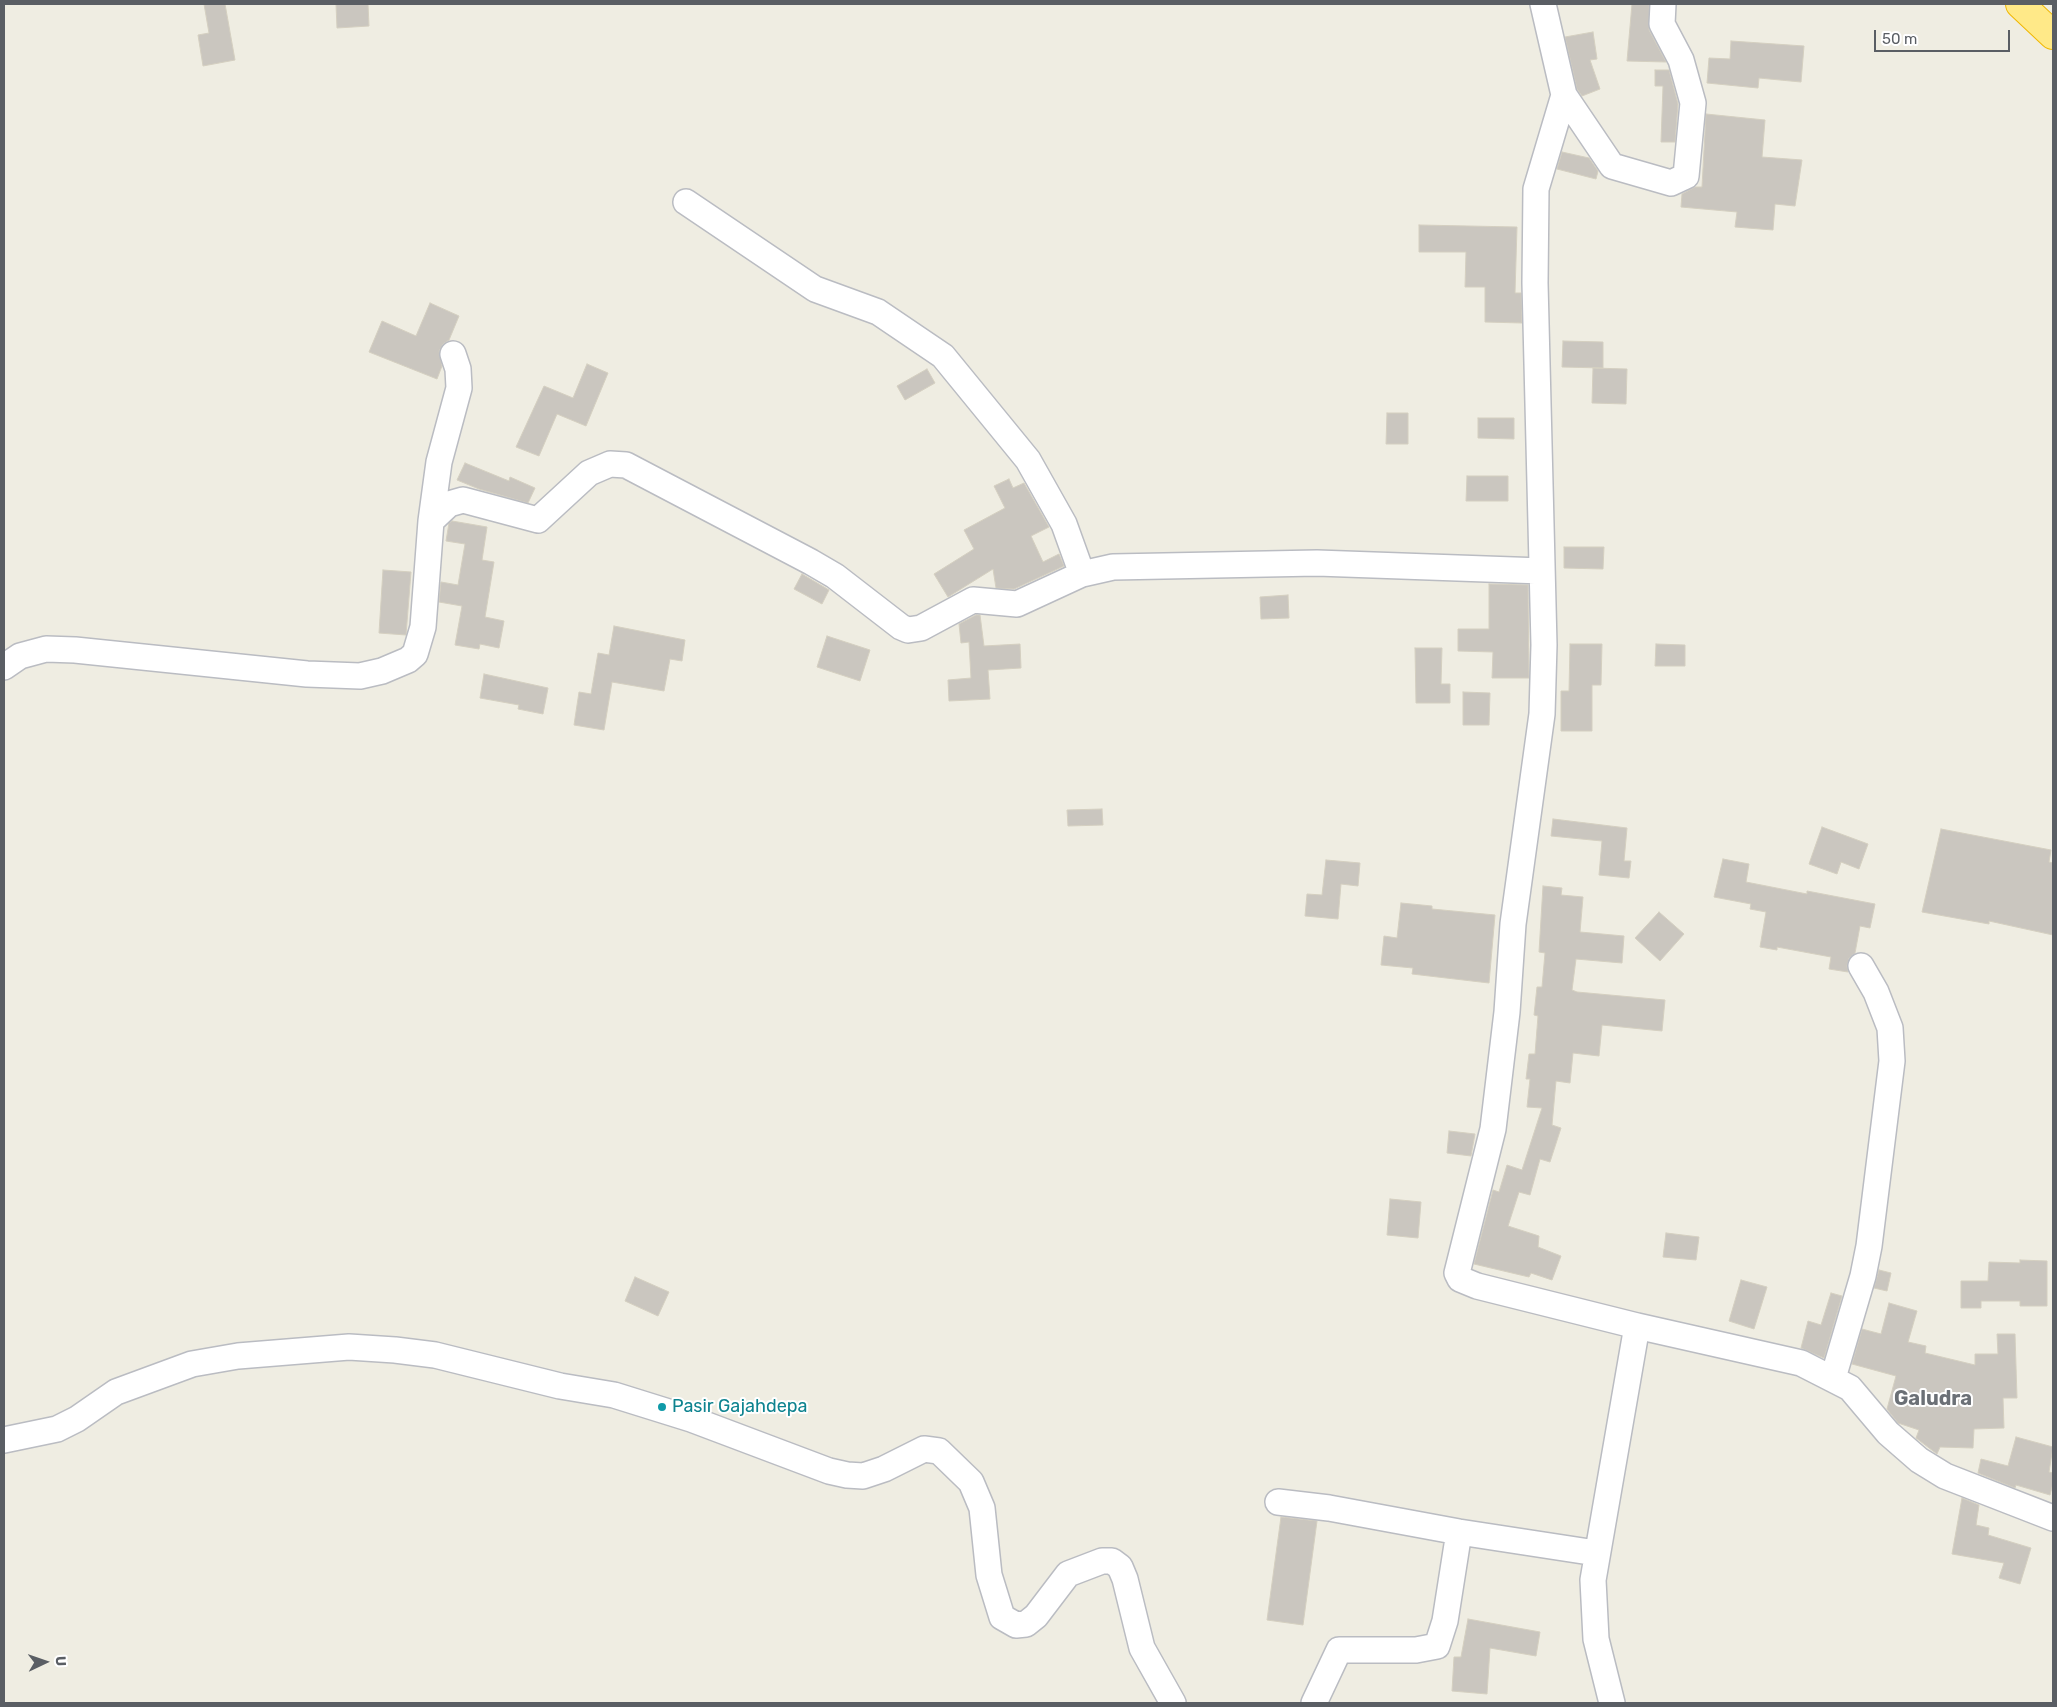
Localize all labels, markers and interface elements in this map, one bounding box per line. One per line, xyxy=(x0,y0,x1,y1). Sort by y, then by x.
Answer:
scale bar xyxy=(1877,20,2013,52)
text: 50 m xyxy=(1882,30,1917,48)
district label: Galudra xyxy=(1894,1387,1972,1411)
place label: Pasir Gajahdepa xyxy=(672,1396,807,1418)
marker: Pasir Gajahdepa xyxy=(656,1401,668,1413)
north arrow xyxy=(20,1637,70,1687)
text: U xyxy=(52,1656,69,1667)

